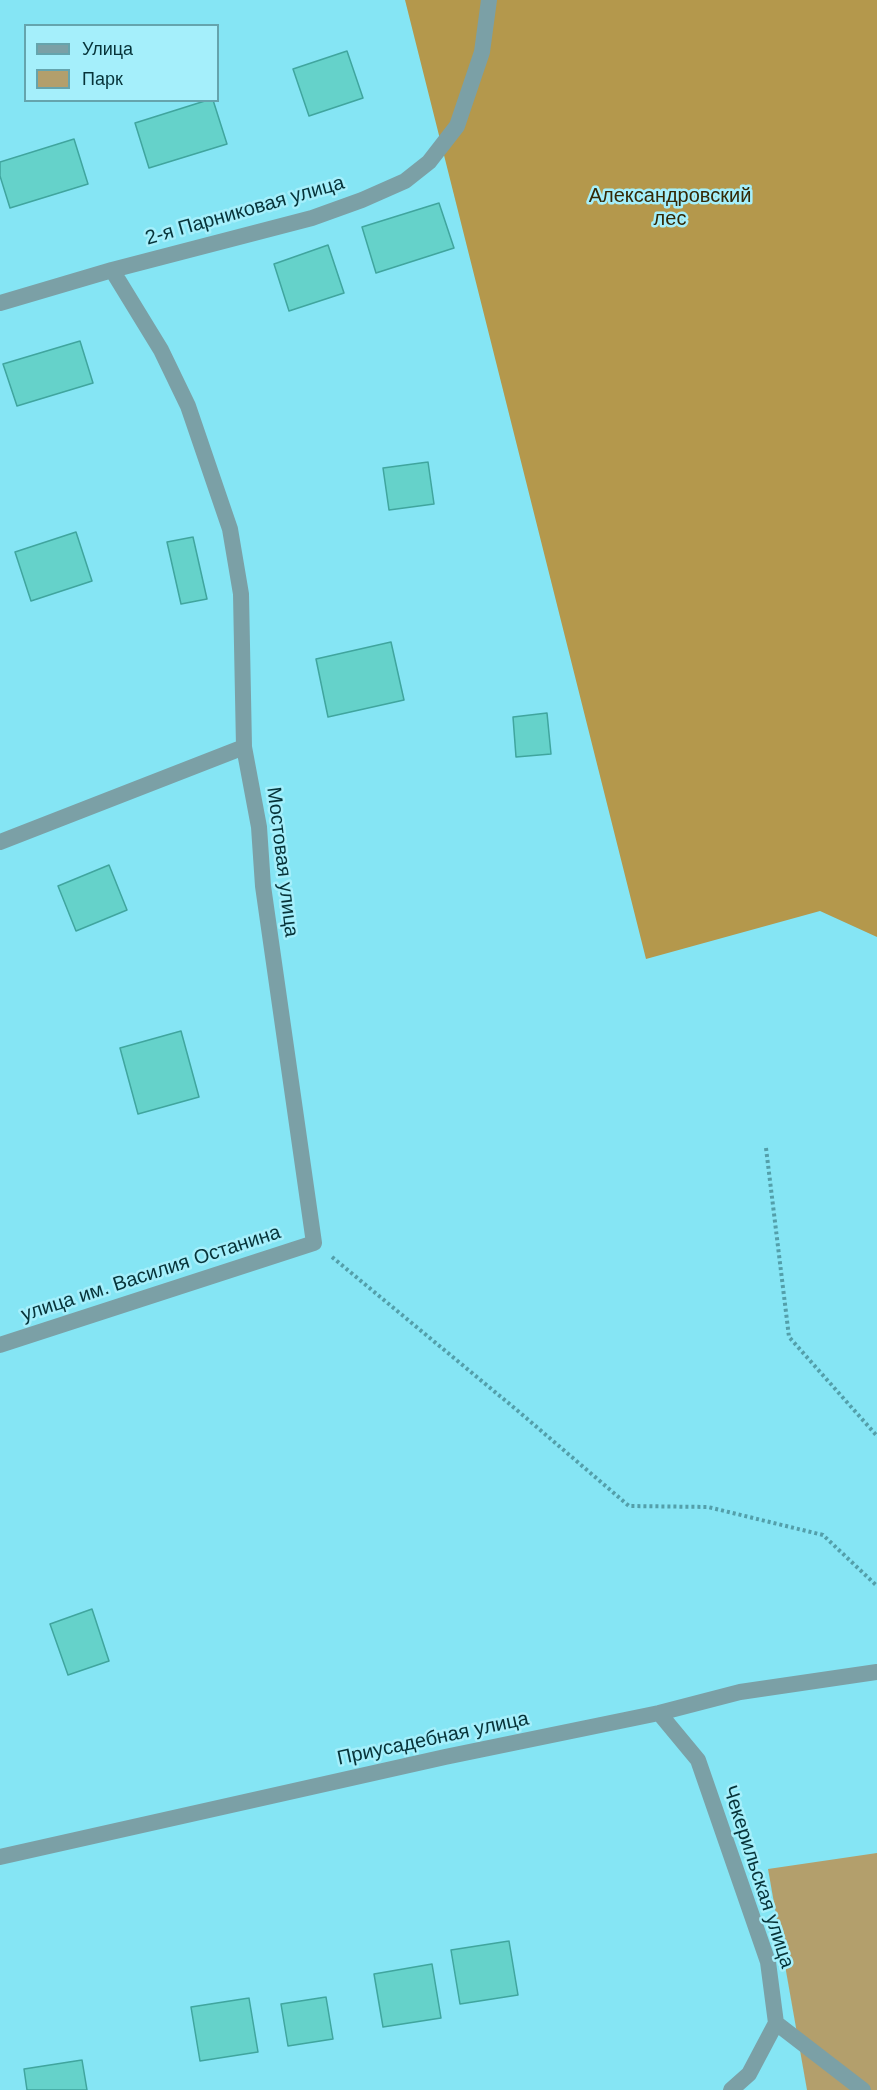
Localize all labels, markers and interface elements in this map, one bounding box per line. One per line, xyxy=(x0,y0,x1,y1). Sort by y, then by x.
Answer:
legend xyxy=(24,24,219,102)
text: Улица xyxy=(82,39,133,59)
text: Парк xyxy=(82,69,123,89)
street label: 2-я Парниковая улица xyxy=(143,171,347,251)
park label: Александровский лес xyxy=(589,184,751,231)
street label: Мостовая улица xyxy=(261,786,303,938)
street label: улица им. Василия Останина xyxy=(18,1221,284,1327)
street label: Приусадебная улица xyxy=(335,1707,531,1771)
street label: Чекерильская улица xyxy=(717,1783,799,1971)

